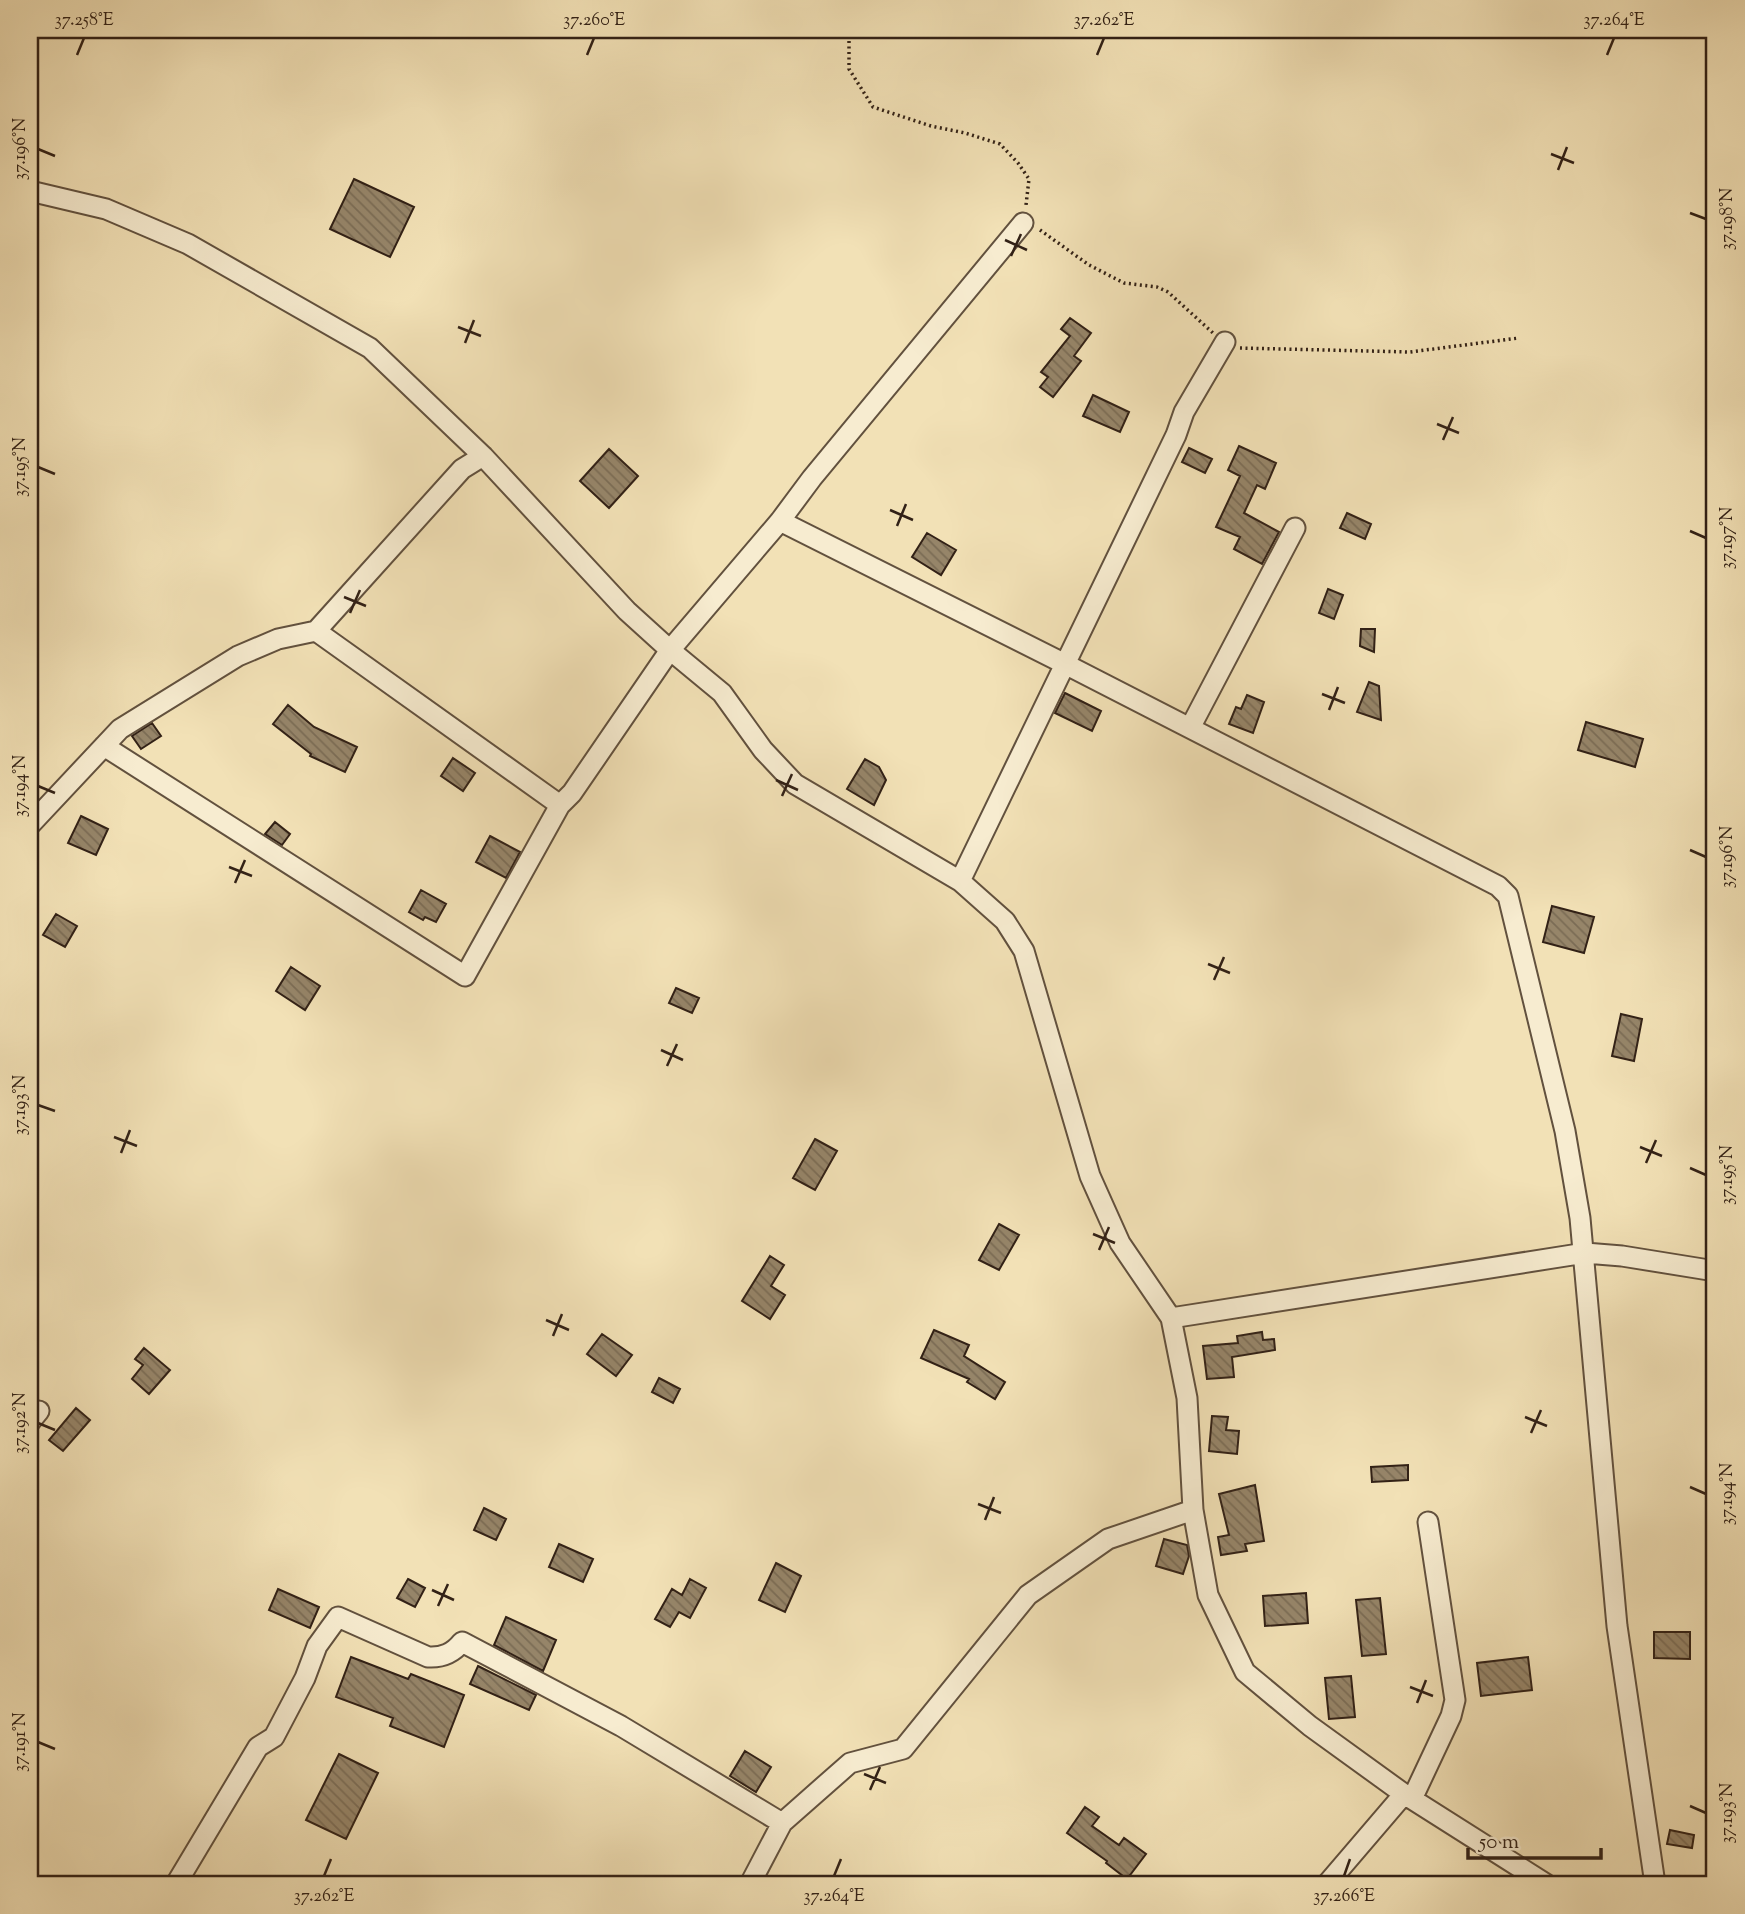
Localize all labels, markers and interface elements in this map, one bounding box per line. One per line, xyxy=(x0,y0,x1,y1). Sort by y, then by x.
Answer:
text: 37.258°E xyxy=(54,8,114,34)
text: 37.260°E xyxy=(563,8,625,34)
text: 37.262°E xyxy=(1074,8,1135,34)
text: 37.264°E xyxy=(1583,8,1645,34)
text: 37.196°N xyxy=(8,118,34,180)
text: 37.198°N xyxy=(1715,188,1741,250)
text: 37.195°N xyxy=(8,437,34,497)
text: 37.197°N xyxy=(1715,507,1741,569)
text: 37.194°N xyxy=(8,755,34,817)
text: 37.196°N xyxy=(1715,826,1741,888)
text: 37.193°N xyxy=(8,1075,34,1135)
text: 37.195°N xyxy=(1715,1145,1741,1205)
text: 37.192°N xyxy=(8,1392,34,1454)
text: 37.194°N xyxy=(1715,1463,1741,1525)
text: 37.191°N xyxy=(8,1712,34,1772)
text: 37.193°N xyxy=(1715,1783,1741,1843)
scale bar xyxy=(1468,1816,1602,1860)
text: 50 m xyxy=(1478,1828,1519,1858)
text: 37.262°E xyxy=(294,1884,355,1910)
text: 37.264°E xyxy=(803,1884,865,1910)
text: 37.266°E xyxy=(1313,1884,1375,1910)

